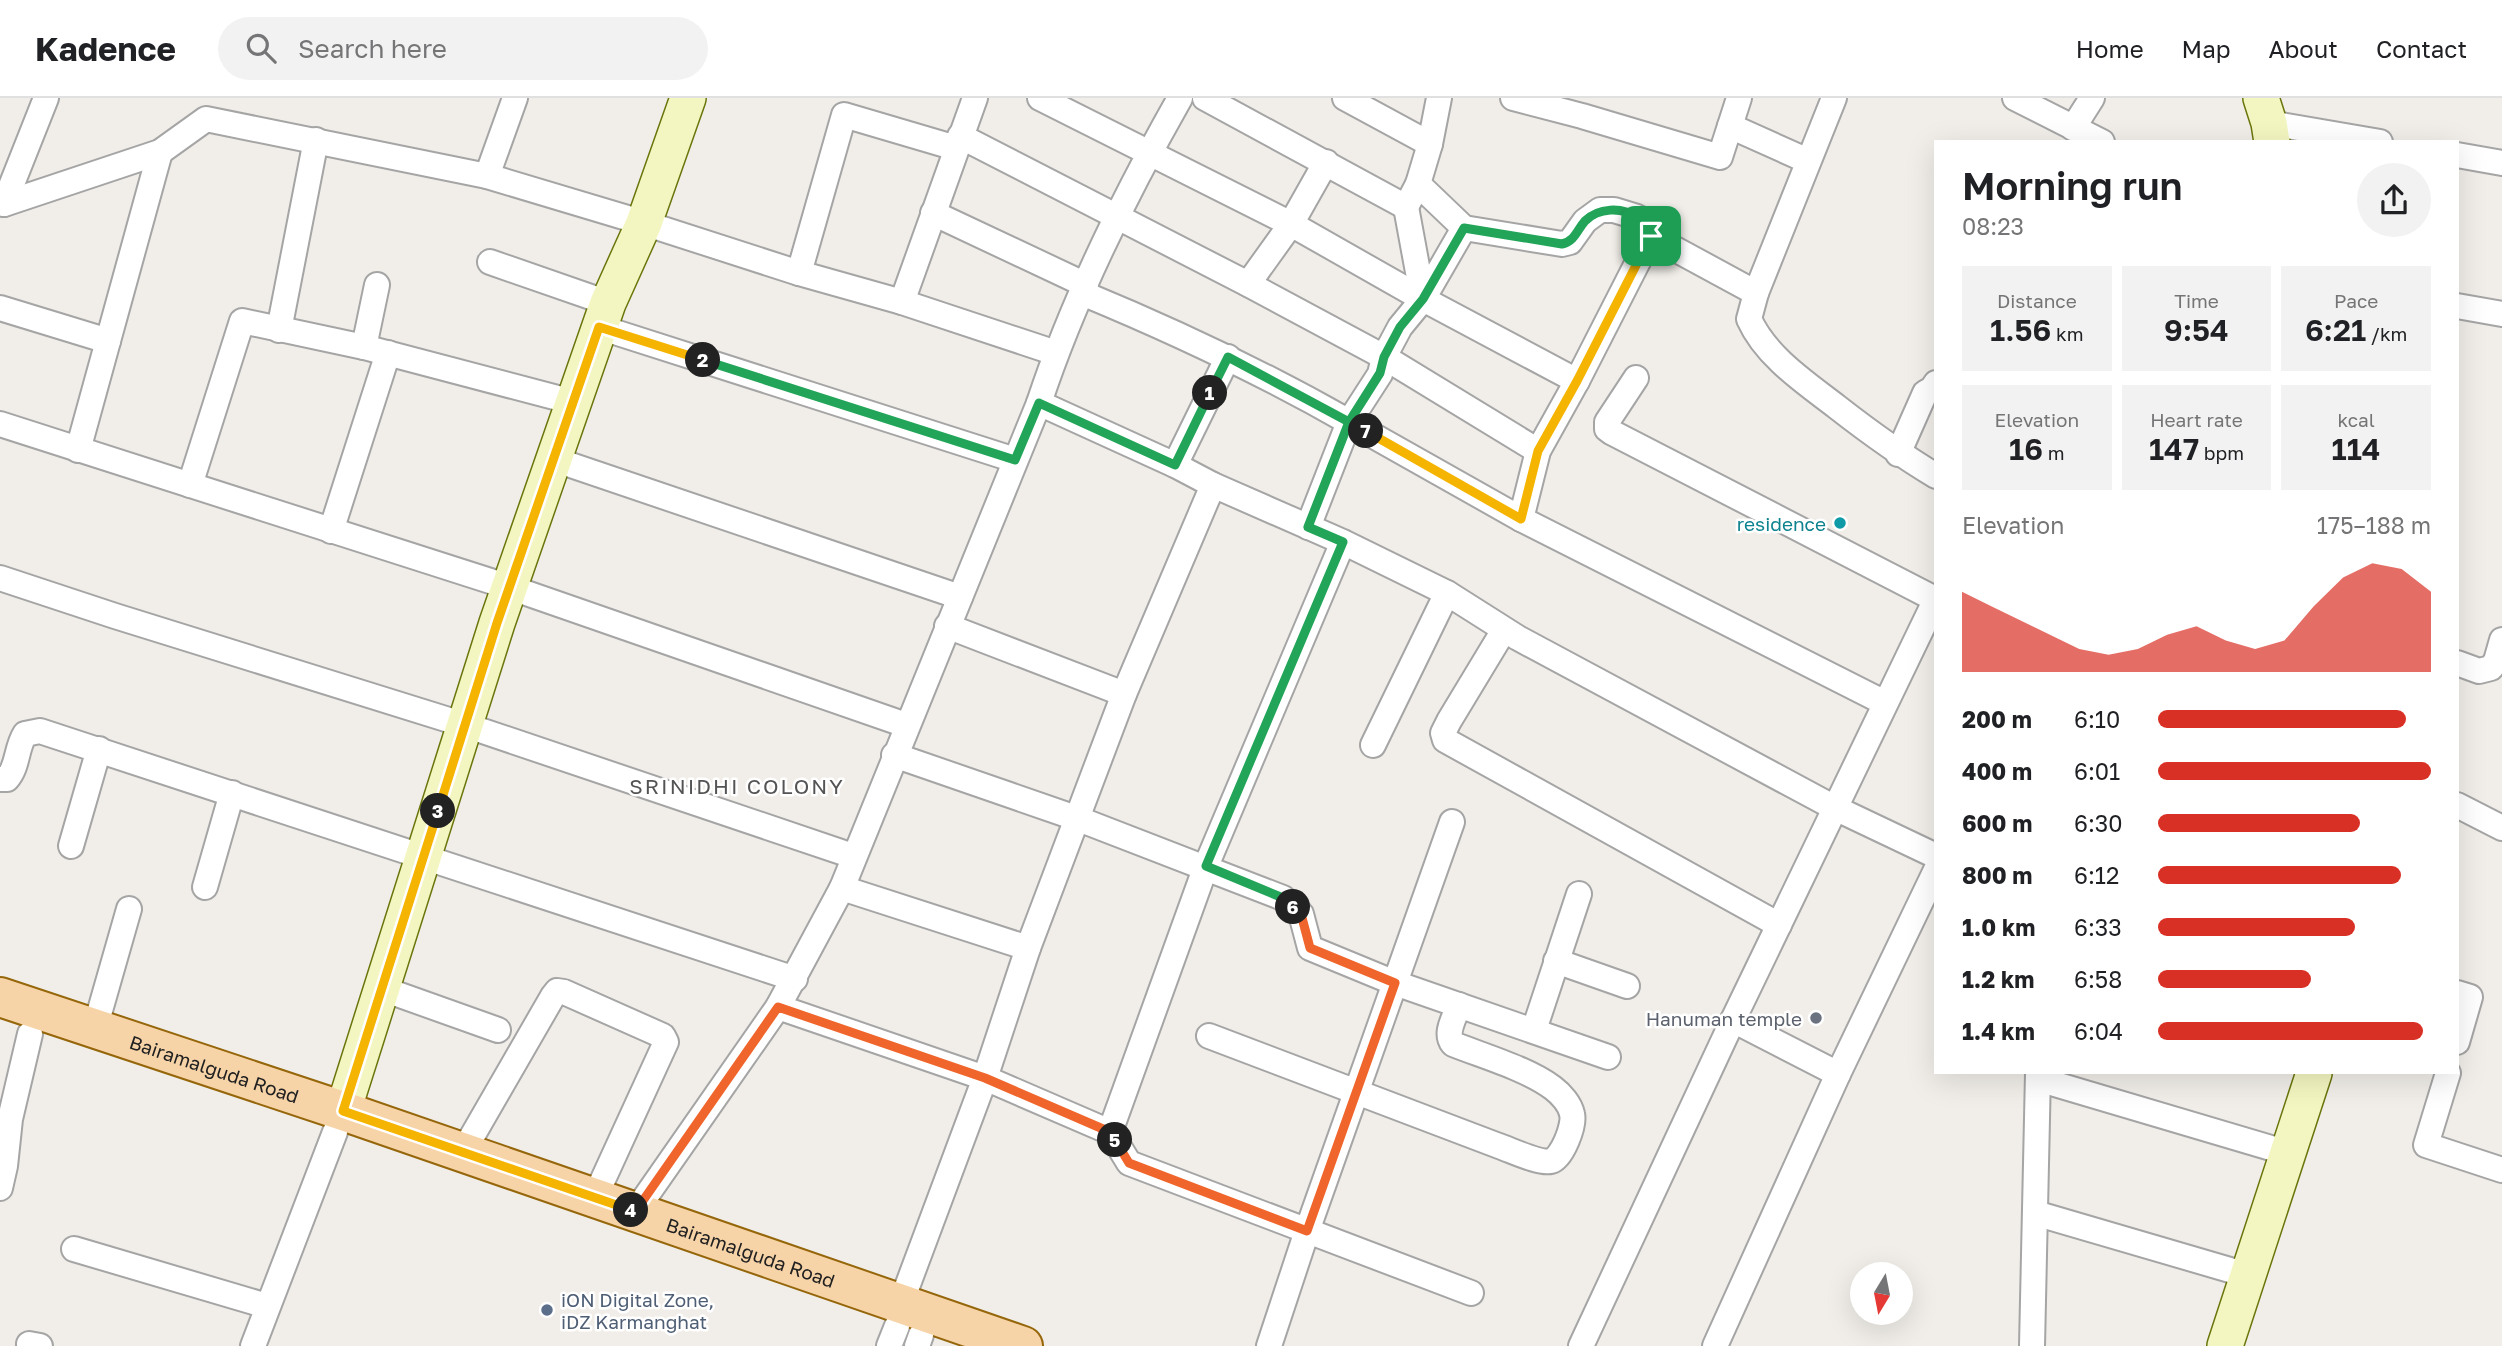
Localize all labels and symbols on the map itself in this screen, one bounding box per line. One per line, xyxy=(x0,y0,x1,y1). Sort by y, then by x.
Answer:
pin xyxy=(1621,206,1681,266)
pin: 2 xyxy=(686,342,720,378)
pin: 1 xyxy=(1192,376,1228,410)
pin: 7 xyxy=(1348,414,1384,448)
place label: residence xyxy=(1737,512,1826,535)
marker: residence xyxy=(1832,515,1848,531)
district label: SRINIDHI COLONY xyxy=(629,773,845,799)
pin: 3 xyxy=(420,794,456,828)
pin: 6 xyxy=(1276,890,1310,924)
place label: Hanuman temple xyxy=(1646,1007,1802,1030)
marker: Hanuman temple xyxy=(1808,1010,1824,1026)
street label: Bairamalguda Road xyxy=(127,1029,302,1107)
pin: 5 xyxy=(1098,1122,1132,1158)
pin: 4 xyxy=(614,1192,648,1228)
street label: Bairamalguda Road xyxy=(663,1212,838,1292)
north arrow xyxy=(1850,1262,1913,1325)
place label: iON Digital Zone, iDZ Karmanghat xyxy=(561,1288,714,1333)
marker: iON Digital Zone, iDZ Karmanghat xyxy=(539,1302,555,1318)

